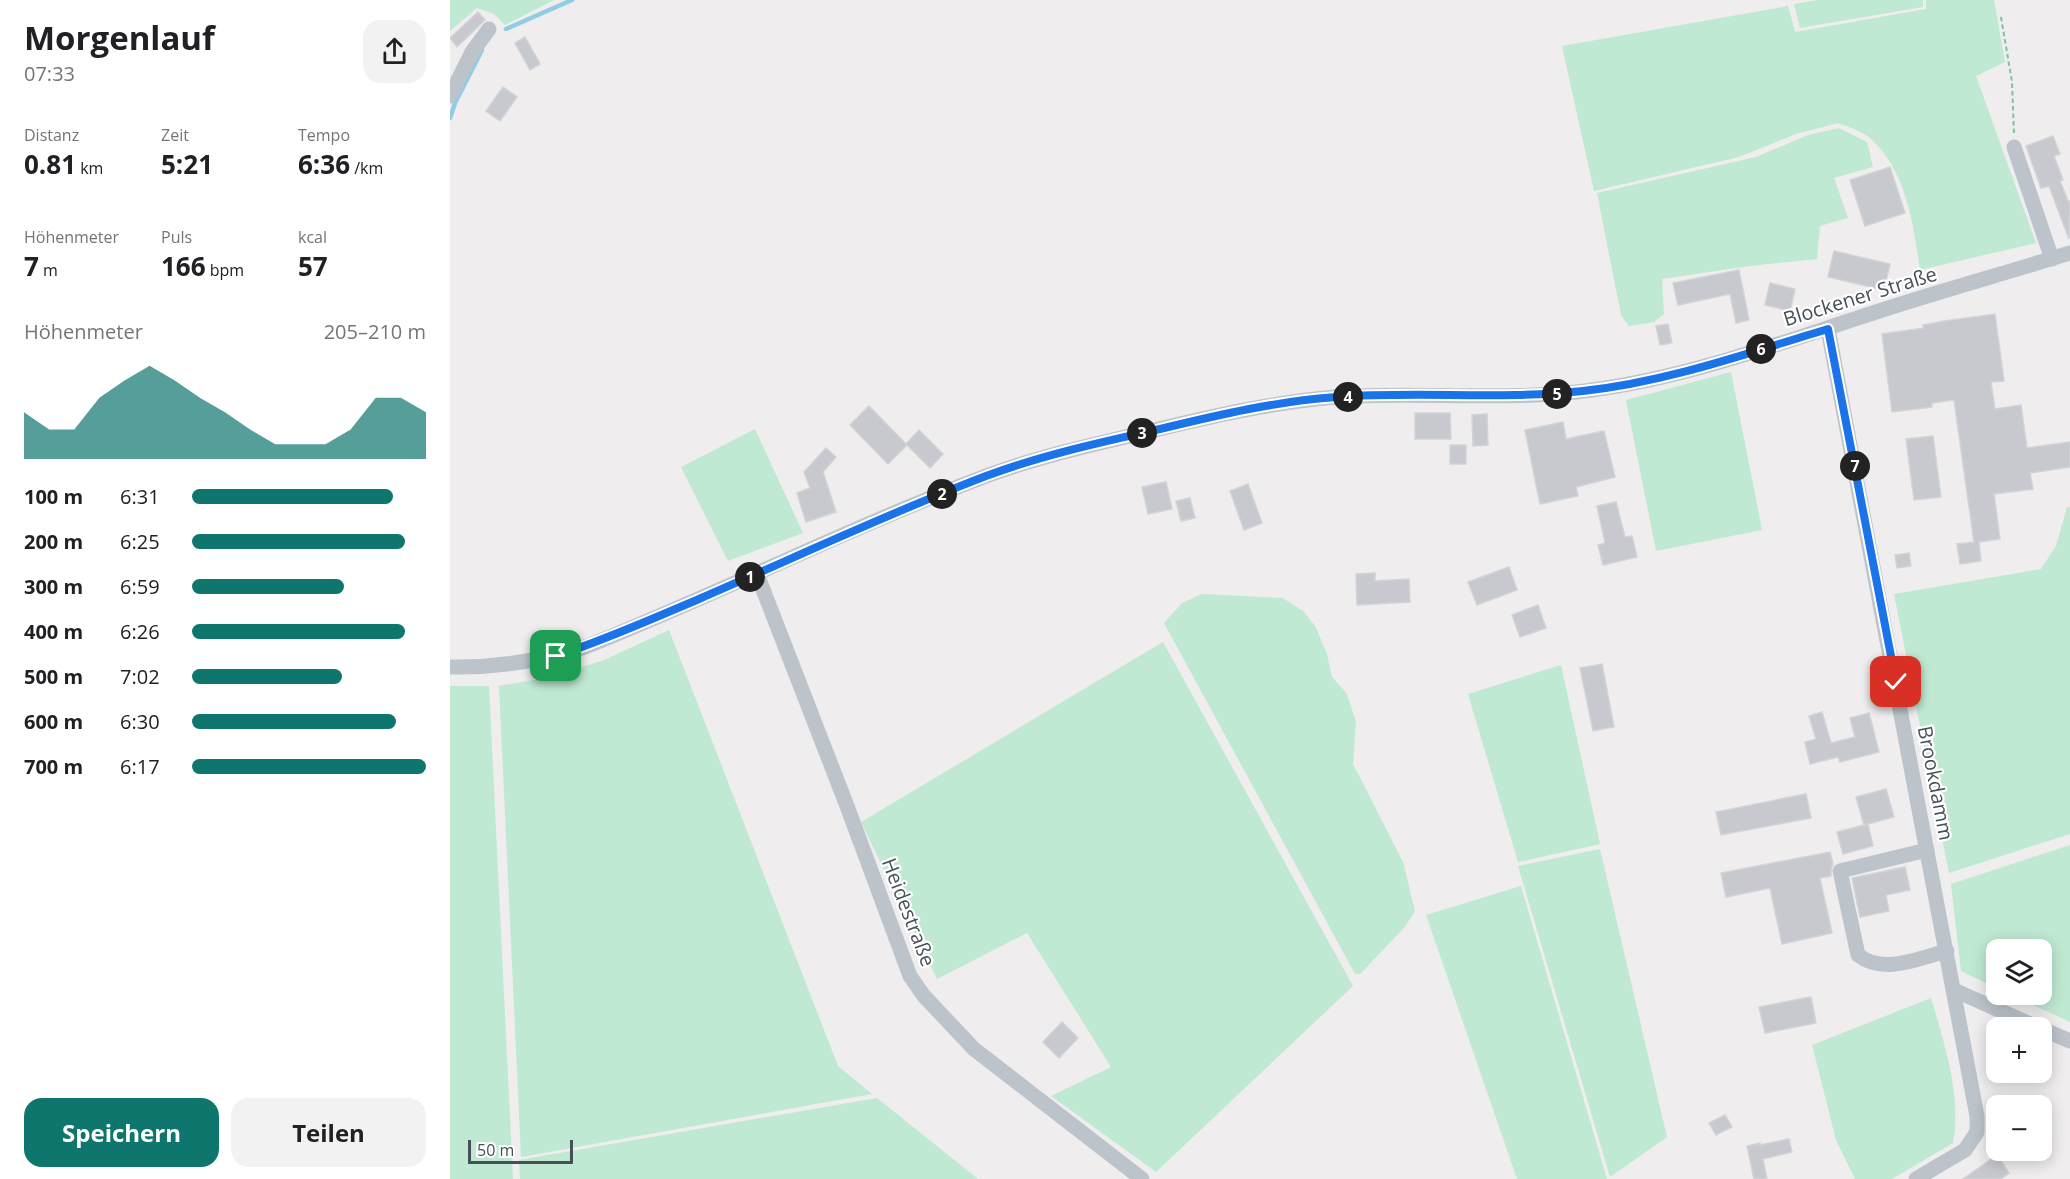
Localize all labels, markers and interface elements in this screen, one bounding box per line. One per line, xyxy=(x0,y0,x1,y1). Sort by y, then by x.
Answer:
text: Morgenlauf xyxy=(24,15,215,60)
button: share xyxy=(363,20,426,83)
text: 07:33 xyxy=(24,60,75,87)
text: Distanz xyxy=(24,124,79,146)
text: Zeit xyxy=(161,124,189,146)
text: Tempo xyxy=(298,124,350,146)
text: 0.81 xyxy=(24,146,76,182)
text: 5:21 xyxy=(161,146,213,182)
text: 6:36 xyxy=(298,146,350,182)
text: km xyxy=(76,157,103,179)
text: /km xyxy=(350,157,383,179)
text: Höhenmeter xyxy=(24,226,119,248)
text: Puls xyxy=(161,226,192,248)
text: kcal xyxy=(298,226,327,248)
text: 7 xyxy=(24,248,39,284)
text: 166 xyxy=(161,248,206,284)
text: 57 xyxy=(298,248,328,284)
text: m xyxy=(39,259,58,281)
text: bpm xyxy=(206,259,244,281)
street label: Blockener Straße xyxy=(1780,260,1940,332)
text: Höhenmeter xyxy=(24,318,143,345)
text: 205–210 m xyxy=(324,318,426,345)
pin: 6 xyxy=(1746,334,1776,364)
text: 6 xyxy=(1756,338,1766,360)
pin: 5 xyxy=(1542,379,1572,409)
pin: 4 xyxy=(1333,382,1363,412)
text: 5 xyxy=(1552,383,1562,405)
text: 4 xyxy=(1343,386,1353,408)
pin: 3 xyxy=(1127,418,1157,448)
text: 3 xyxy=(1137,422,1147,444)
pin: 7 xyxy=(1840,451,1870,481)
text: 7 xyxy=(1850,455,1860,477)
pin: 2 xyxy=(927,479,957,509)
text: 100 m xyxy=(24,483,83,510)
text: 6:31 xyxy=(120,483,160,510)
text: 2 xyxy=(937,483,947,505)
text: 200 m xyxy=(24,528,83,555)
text: 6:25 xyxy=(120,528,160,555)
pin: 1 xyxy=(735,562,765,592)
text: 1 xyxy=(745,566,755,588)
text: 300 m xyxy=(24,573,83,600)
text: 6:59 xyxy=(120,573,160,600)
text: 400 m xyxy=(24,618,83,645)
text: 6:26 xyxy=(120,618,160,645)
pin xyxy=(530,630,581,681)
icon: arrive xyxy=(539,639,572,672)
pin xyxy=(1870,656,1921,707)
text: 500 m xyxy=(24,663,83,690)
text: 7:02 xyxy=(120,663,160,690)
icon: check xyxy=(1879,665,1912,698)
text: 600 m xyxy=(24,708,83,735)
text: 6:30 xyxy=(120,708,160,735)
street label: Brookdamm xyxy=(1912,723,1960,843)
text: 700 m xyxy=(24,753,83,780)
text: 6:17 xyxy=(120,753,160,780)
street label: Heidestraße xyxy=(876,854,942,970)
map controls xyxy=(1986,939,2052,1161)
button: layers xyxy=(1986,939,2052,1005)
button: + xyxy=(1986,1017,2052,1083)
button: − xyxy=(1986,1095,2052,1161)
button: Speichern xyxy=(24,1098,219,1167)
button: Teilen xyxy=(231,1098,426,1167)
scale bar xyxy=(468,1137,573,1164)
text: 50 m xyxy=(477,1139,514,1161)

